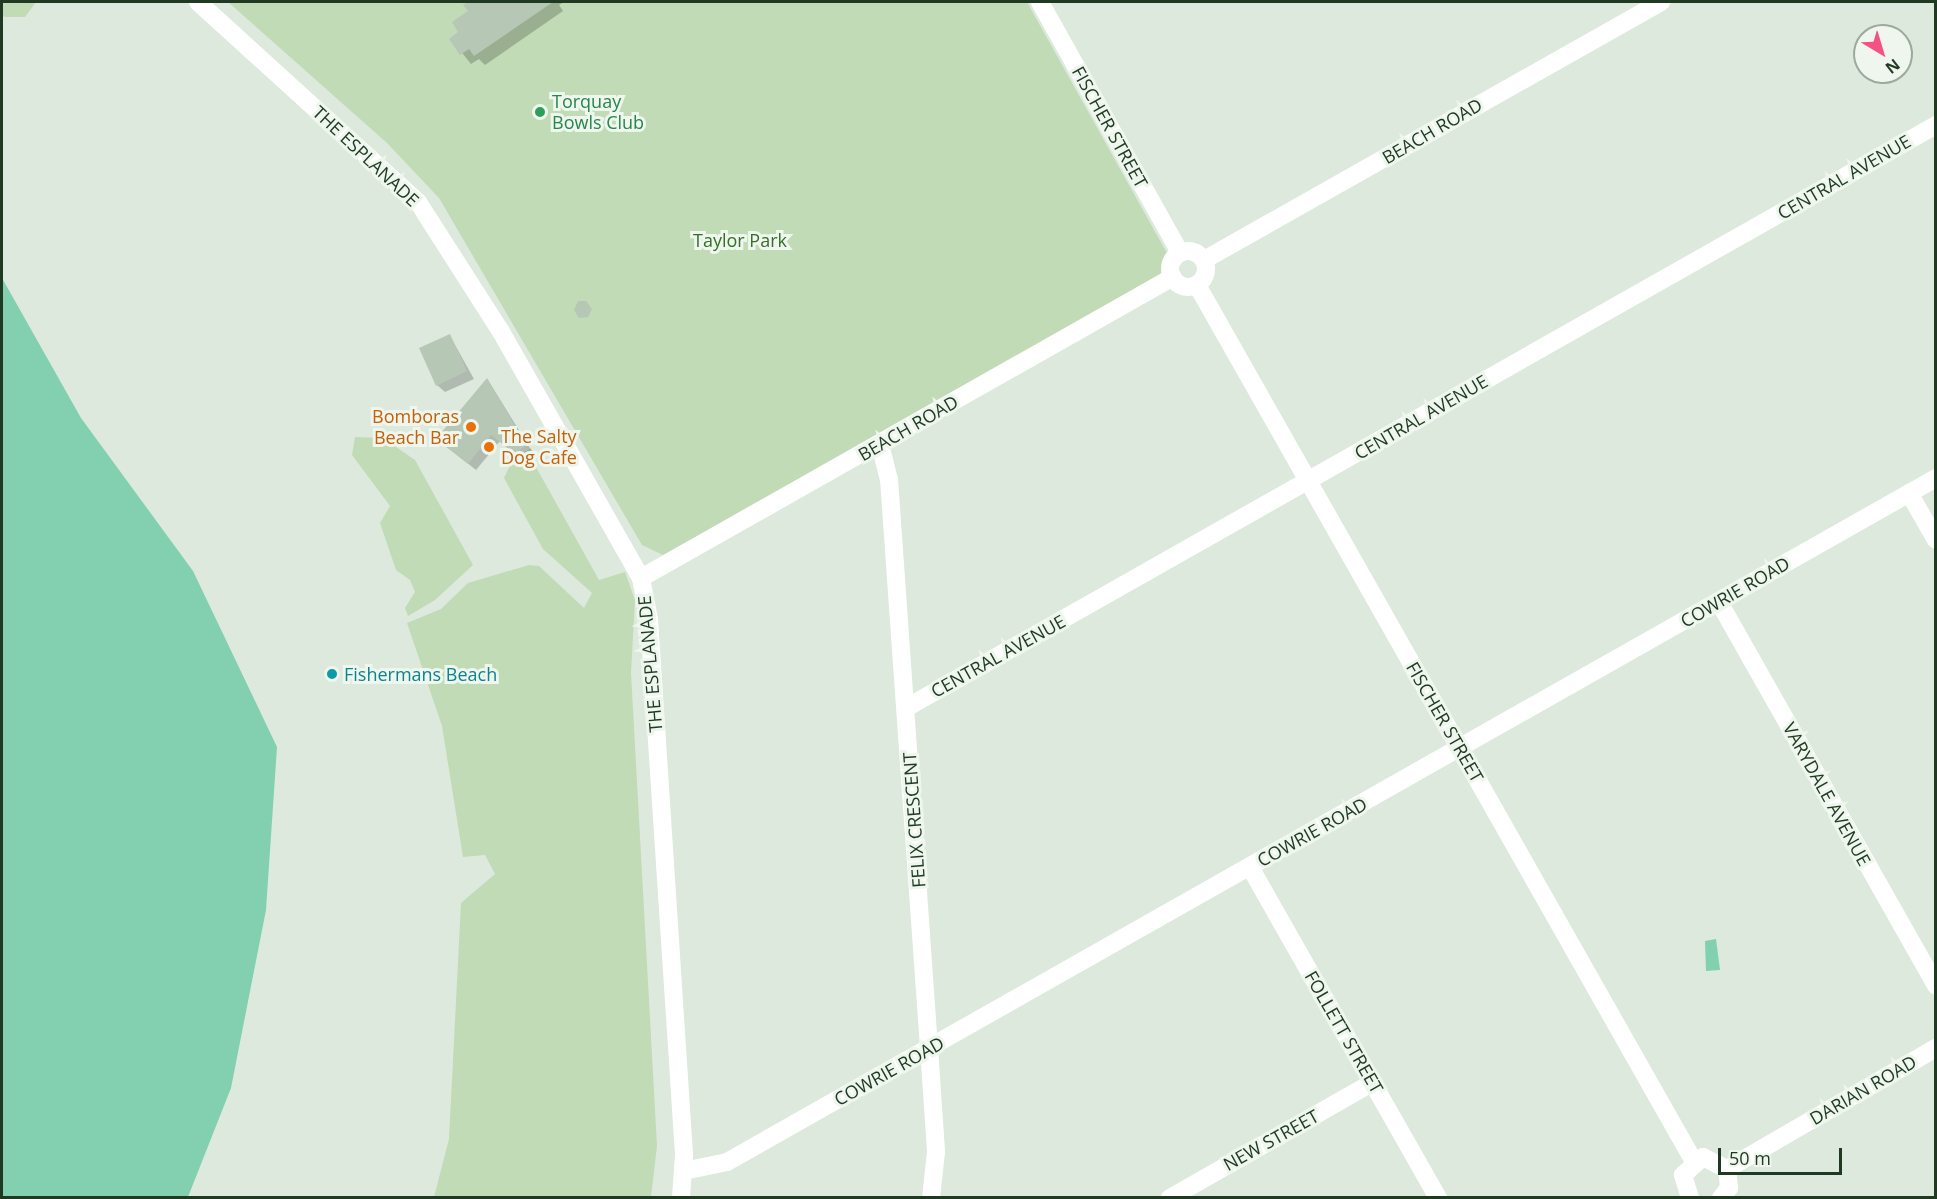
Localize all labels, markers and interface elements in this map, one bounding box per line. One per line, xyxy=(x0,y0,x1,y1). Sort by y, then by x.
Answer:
north arrow xyxy=(1853,24,1913,84)
text: N xyxy=(1881,54,1905,79)
street label: FISCHER STREET xyxy=(1068,63,1152,191)
place label: Torquay Bowls Club xyxy=(552,91,644,134)
street label: BEACH ROAD xyxy=(1378,94,1486,168)
street label: THE ESPLANADE xyxy=(308,101,424,211)
marker: Torquay Bowls Club xyxy=(533,105,547,119)
street label: CENTRAL AVENUE xyxy=(1774,130,1914,224)
park label: Taylor Park xyxy=(693,229,787,251)
street label: CENTRAL AVENUE xyxy=(1351,370,1491,464)
street label: BEACH ROAD xyxy=(854,391,962,465)
place label: Bomboras Beach Bar xyxy=(372,406,459,448)
marker: Bomboras Beach Bar xyxy=(464,420,478,434)
place label: The Salty Dog Cafe xyxy=(501,426,577,468)
marker: The Salty Dog Cafe xyxy=(482,440,496,454)
street label: COWRIE ROAD xyxy=(1677,552,1793,632)
street label: THE ESPLANADE xyxy=(633,595,667,733)
street label: CENTRAL AVENUE xyxy=(927,610,1069,702)
street label: FISCHER STREET xyxy=(1402,658,1488,786)
place label: Fishermans Beach xyxy=(344,663,497,685)
marker: Fishermans Beach xyxy=(325,667,339,681)
street label: VARYDALE AVENUE xyxy=(1779,719,1875,869)
street label: FELIX CRESCENT xyxy=(898,751,930,889)
street label: COWRIE ROAD xyxy=(1253,793,1371,871)
street label: FOLLETT STREET xyxy=(1300,967,1388,1097)
street label: COWRIE ROAD xyxy=(830,1032,948,1110)
street label: DARIAN ROAD xyxy=(1806,1051,1920,1129)
street label: NEW STREET xyxy=(1220,1105,1322,1175)
scale bar xyxy=(1721,1136,1846,1174)
text: 50 m xyxy=(1729,1146,1771,1170)

